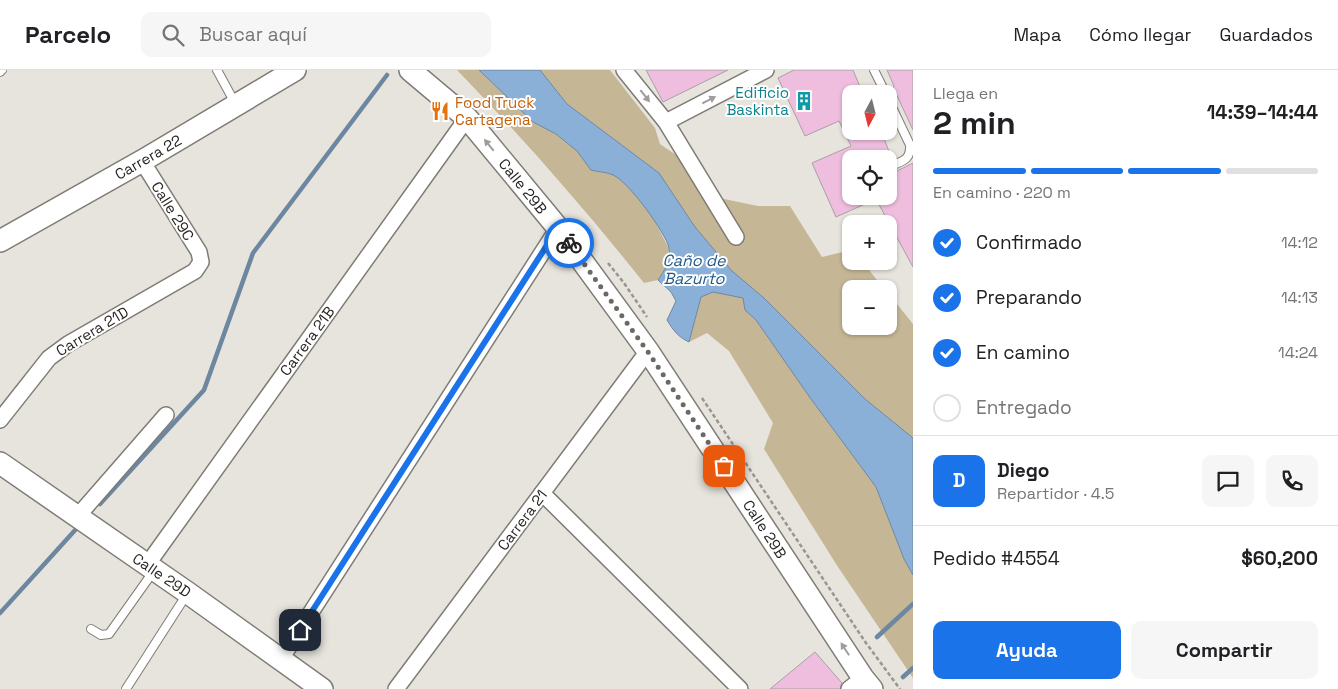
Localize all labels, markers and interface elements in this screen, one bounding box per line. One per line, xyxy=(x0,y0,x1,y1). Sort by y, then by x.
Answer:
search box xyxy=(141,12,491,57)
text: Parcelo xyxy=(25,19,111,50)
icon: search xyxy=(159,21,187,49)
text: Buscar aquí xyxy=(199,22,307,47)
text: Mapa xyxy=(1013,23,1061,46)
text: Cómo llegar xyxy=(1089,23,1191,46)
text: Guardados xyxy=(1219,23,1313,46)
place label: Edificio Baskinta xyxy=(726,83,789,119)
text: Llega en xyxy=(933,83,998,104)
north arrow xyxy=(842,85,898,140)
map controls xyxy=(842,85,897,335)
one-way arrow xyxy=(640,89,650,103)
building icon: Edificio Baskinta xyxy=(793,90,815,112)
place label: Food Truck Cartagena xyxy=(455,93,534,129)
one-way arrow xyxy=(702,96,716,104)
restaurant icon: Food Truck Cartagena xyxy=(429,100,451,122)
text: 14:39–14:44 xyxy=(1207,100,1318,125)
text: 2 min xyxy=(933,103,1016,143)
street label: Carrera 22 xyxy=(111,130,185,184)
one-way arrow xyxy=(484,139,495,151)
button: locate xyxy=(842,150,897,205)
street label: Calle 29B xyxy=(495,154,551,218)
street label: Calle 29C xyxy=(147,178,199,244)
text: En camino · 220 m xyxy=(933,182,1071,203)
button: + xyxy=(842,215,897,270)
courier xyxy=(544,218,594,268)
icon: bike xyxy=(555,229,583,257)
icon: check xyxy=(933,229,961,257)
text: Confirmado xyxy=(976,230,1082,255)
text: 14:12 xyxy=(1281,232,1318,253)
water label: Caño de Bazurto xyxy=(662,250,726,289)
button: − xyxy=(842,280,897,335)
icon: check xyxy=(933,284,961,312)
text: Preparando xyxy=(976,285,1082,310)
text: 14:13 xyxy=(1281,287,1318,308)
street label: Carrera 21D xyxy=(52,302,132,360)
street label: Carrera 21B xyxy=(275,302,339,379)
icon: check xyxy=(933,339,961,367)
text: En camino xyxy=(976,340,1070,365)
text: 14:24 xyxy=(1278,342,1318,363)
text: Entregado xyxy=(976,395,1072,420)
pin xyxy=(703,445,745,487)
icon: bag xyxy=(710,452,738,480)
button: chat xyxy=(1202,455,1254,507)
button: phone xyxy=(1266,455,1318,507)
text: Diego xyxy=(997,458,1049,483)
text: D xyxy=(953,468,965,493)
text: Repartidor · 4.5 xyxy=(997,483,1114,504)
street label: Carrera 21 xyxy=(493,486,551,554)
street label: Calle 29B xyxy=(739,496,791,562)
text: Pedido #4554 xyxy=(933,546,1060,571)
text: $60,200 xyxy=(1241,546,1318,571)
street label: Calle 29D xyxy=(129,549,195,601)
pin xyxy=(279,609,321,651)
icon: home xyxy=(286,616,314,644)
button: Ayuda xyxy=(933,621,1121,679)
button: Compartir xyxy=(1131,621,1318,679)
one-way arrow xyxy=(840,642,849,656)

